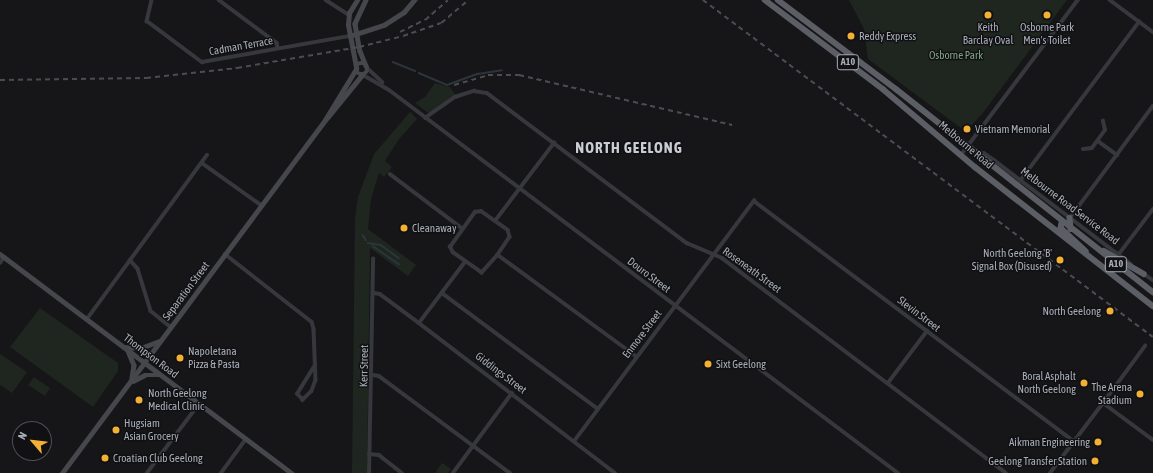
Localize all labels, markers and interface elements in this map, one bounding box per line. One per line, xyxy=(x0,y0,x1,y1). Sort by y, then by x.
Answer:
marker: Keith Barclay Oval xyxy=(983,10,993,20)
marker: Osborne Park Men's Toilet xyxy=(1042,10,1052,20)
place label: Keith Barclay Oval xyxy=(963,21,1013,47)
place label: Osborne Park Men's Toilet xyxy=(1020,21,1074,47)
place label: Reddy Express xyxy=(859,29,916,43)
marker: Reddy Express xyxy=(846,31,856,41)
street label: Cadman Terrace xyxy=(208,34,274,58)
park label: Osborne Park xyxy=(929,48,983,62)
road number: A10 xyxy=(836,54,860,70)
street label: Melbourne Road xyxy=(936,118,996,172)
place label: Vietnam Memorial xyxy=(975,122,1050,136)
marker: Vietnam Memorial xyxy=(962,124,972,134)
district label: NORTH GEELONG xyxy=(575,139,683,157)
street label: Melbourne Road Service Road xyxy=(1018,165,1122,247)
place label: Cleanaway xyxy=(412,221,456,235)
marker: Cleanaway xyxy=(399,223,409,233)
street label: Roseneath Street xyxy=(720,244,784,296)
place label: North Geelong 'B' Signal Box (Disused) xyxy=(972,247,1052,273)
street label: Douro Street xyxy=(625,254,673,296)
marker: North Geelong 'B' Signal Box (Disused) xyxy=(1055,255,1065,265)
road number: A10 xyxy=(1104,256,1128,272)
street label: Separation Street xyxy=(160,259,212,323)
street label: Slevin Street xyxy=(895,294,943,334)
place label: North Geelong xyxy=(1042,304,1101,318)
marker: North Geelong xyxy=(1104,305,1116,317)
street label: Enmore Street xyxy=(620,307,664,361)
street label: Thompson Road xyxy=(121,331,181,381)
place label: Napoletana Pizza & Pasta xyxy=(188,345,240,371)
street label: Kerr Street xyxy=(357,345,371,387)
street label: Giddings Street xyxy=(473,349,529,397)
marker: Napoletana Pizza & Pasta xyxy=(175,353,185,363)
place label: Sixt Geelong xyxy=(716,357,766,371)
marker: Sixt Geelong xyxy=(703,359,713,369)
place label: Boral Asphalt North Geelong xyxy=(1017,370,1076,396)
marker: Boral Asphalt North Geelong xyxy=(1079,378,1089,388)
place label: The Arena Stadium xyxy=(1091,381,1132,407)
place label: North Geelong Medical Clinic xyxy=(148,387,207,413)
marker: The Arena Stadium xyxy=(1135,389,1145,399)
marker: North Geelong Medical Clinic xyxy=(133,394,145,406)
place label: Hugsiam Asian Grocery xyxy=(124,417,179,443)
north arrow xyxy=(12,421,52,461)
marker: Hugsiam Asian Grocery xyxy=(111,425,121,435)
text: N xyxy=(15,430,29,442)
place label: Aikman Engineering xyxy=(1009,435,1090,449)
marker: Aikman Engineering xyxy=(1093,437,1103,447)
place label: Croatian Club Geelong xyxy=(113,451,203,465)
marker: Croatian Club Geelong xyxy=(100,453,110,463)
place label: Geelong Transfer Station xyxy=(988,454,1087,468)
marker: Geelong Transfer Station xyxy=(1090,456,1100,466)

